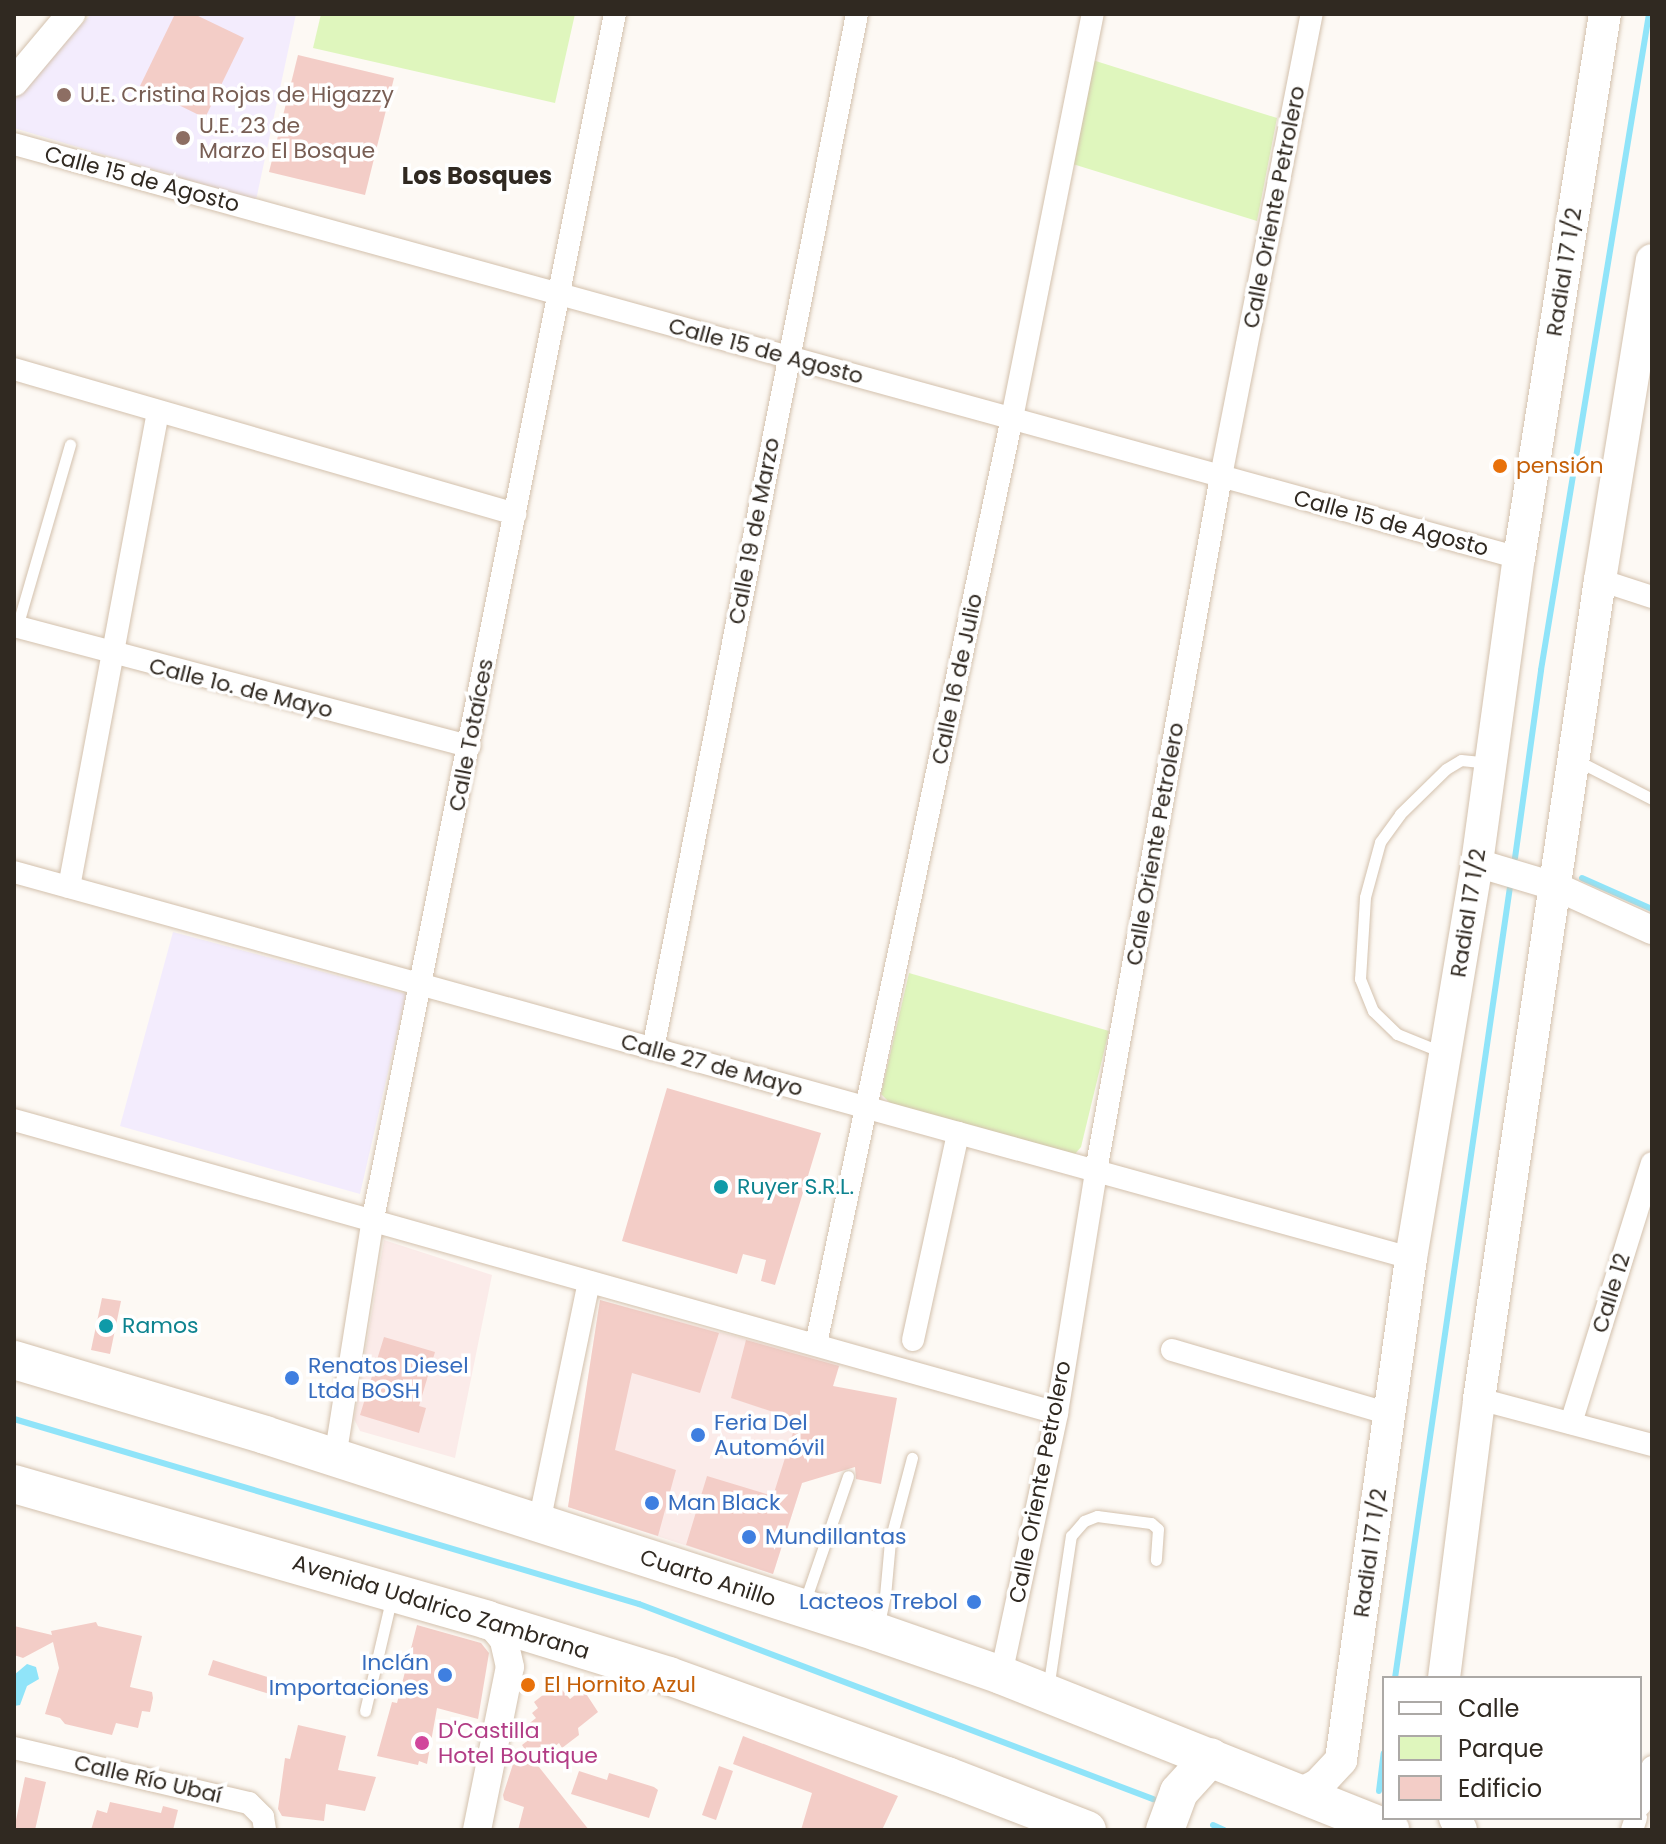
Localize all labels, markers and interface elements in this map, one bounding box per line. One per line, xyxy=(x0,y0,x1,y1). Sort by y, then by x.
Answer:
place label: U.E. Cristina Rojas de Higazzy xyxy=(80,82,394,108)
street label: Calle Oriente Petrolero xyxy=(1238,84,1310,330)
marker: U.E. Cristina Rojas de Higazzy xyxy=(55,86,73,104)
place label: U.E. 23 de Marzo El Bosque xyxy=(199,112,375,164)
marker: U.E. 23 de Marzo El Bosque xyxy=(174,129,192,147)
street label: Calle 15 de Agosto xyxy=(42,140,242,218)
district label: Los Bosques xyxy=(402,162,552,190)
street label: Radial 17 1/2 xyxy=(1541,206,1587,338)
street label: Calle 15 de Agosto xyxy=(666,312,866,390)
street label: Calle 19 de Marzo xyxy=(723,435,785,627)
place label: pensión xyxy=(1516,453,1604,479)
marker: pensión xyxy=(1491,457,1509,475)
street label: Calle 15 de Agosto xyxy=(1291,484,1491,562)
street label: Calle 16 de Julio xyxy=(926,591,988,767)
street label: Calle 1o. de Mayo xyxy=(146,652,336,724)
street label: Calle Totaíces xyxy=(443,656,499,814)
street label: Calle Oriente Petrolero xyxy=(1121,720,1189,968)
street label: Radial 17 1/2 xyxy=(1445,847,1491,979)
street label: Calle 27 de Mayo xyxy=(618,1028,806,1102)
place label: Ruyer S.R.L. xyxy=(737,1174,854,1200)
marker: Ruyer S.R.L. xyxy=(712,1178,730,1196)
street label: Calle 12 xyxy=(1586,1250,1636,1336)
place label: Ramos xyxy=(122,1313,198,1339)
marker: Ramos xyxy=(97,1317,115,1335)
place label: Renatos Diesel Ltda BOSH xyxy=(308,1352,469,1404)
street label: Calle Oriente Petrolero xyxy=(1004,1359,1076,1605)
marker: Renatos Diesel Ltda BOSH xyxy=(283,1369,301,1387)
place label: Feria Del Automóvil xyxy=(714,1409,825,1460)
marker: Feria Del Automóvil xyxy=(689,1426,707,1444)
street label: Radial 17 1/2 xyxy=(1348,1487,1392,1619)
place label: Man Black xyxy=(668,1490,780,1516)
marker: Man Black xyxy=(643,1494,661,1512)
place label: Mundillantas xyxy=(765,1524,907,1550)
marker: Mundillantas xyxy=(740,1528,758,1546)
street label: Cuarto Anillo xyxy=(637,1544,779,1612)
street label: Avenida Udalrico Zambrana xyxy=(289,1549,593,1665)
place label: Lacteos Trebol xyxy=(799,1589,958,1615)
marker: Lacteos Trebol xyxy=(965,1593,983,1611)
place label: Inclán Importaciones xyxy=(269,1649,429,1700)
marker: Inclán Importaciones xyxy=(436,1666,454,1684)
place label: El Hornito Azul xyxy=(544,1672,696,1698)
marker: El Hornito Azul xyxy=(519,1676,537,1694)
legend xyxy=(1382,1676,1642,1820)
text: Calle xyxy=(1458,1692,1519,1725)
place label: D'Castilla Hotel Boutique xyxy=(438,1717,598,1768)
text: Parque xyxy=(1458,1732,1544,1765)
marker: D'Castilla Hotel Boutique xyxy=(413,1734,431,1752)
street label: Calle Río Ubaí xyxy=(71,1749,225,1809)
text: Edificio xyxy=(1458,1772,1542,1805)

